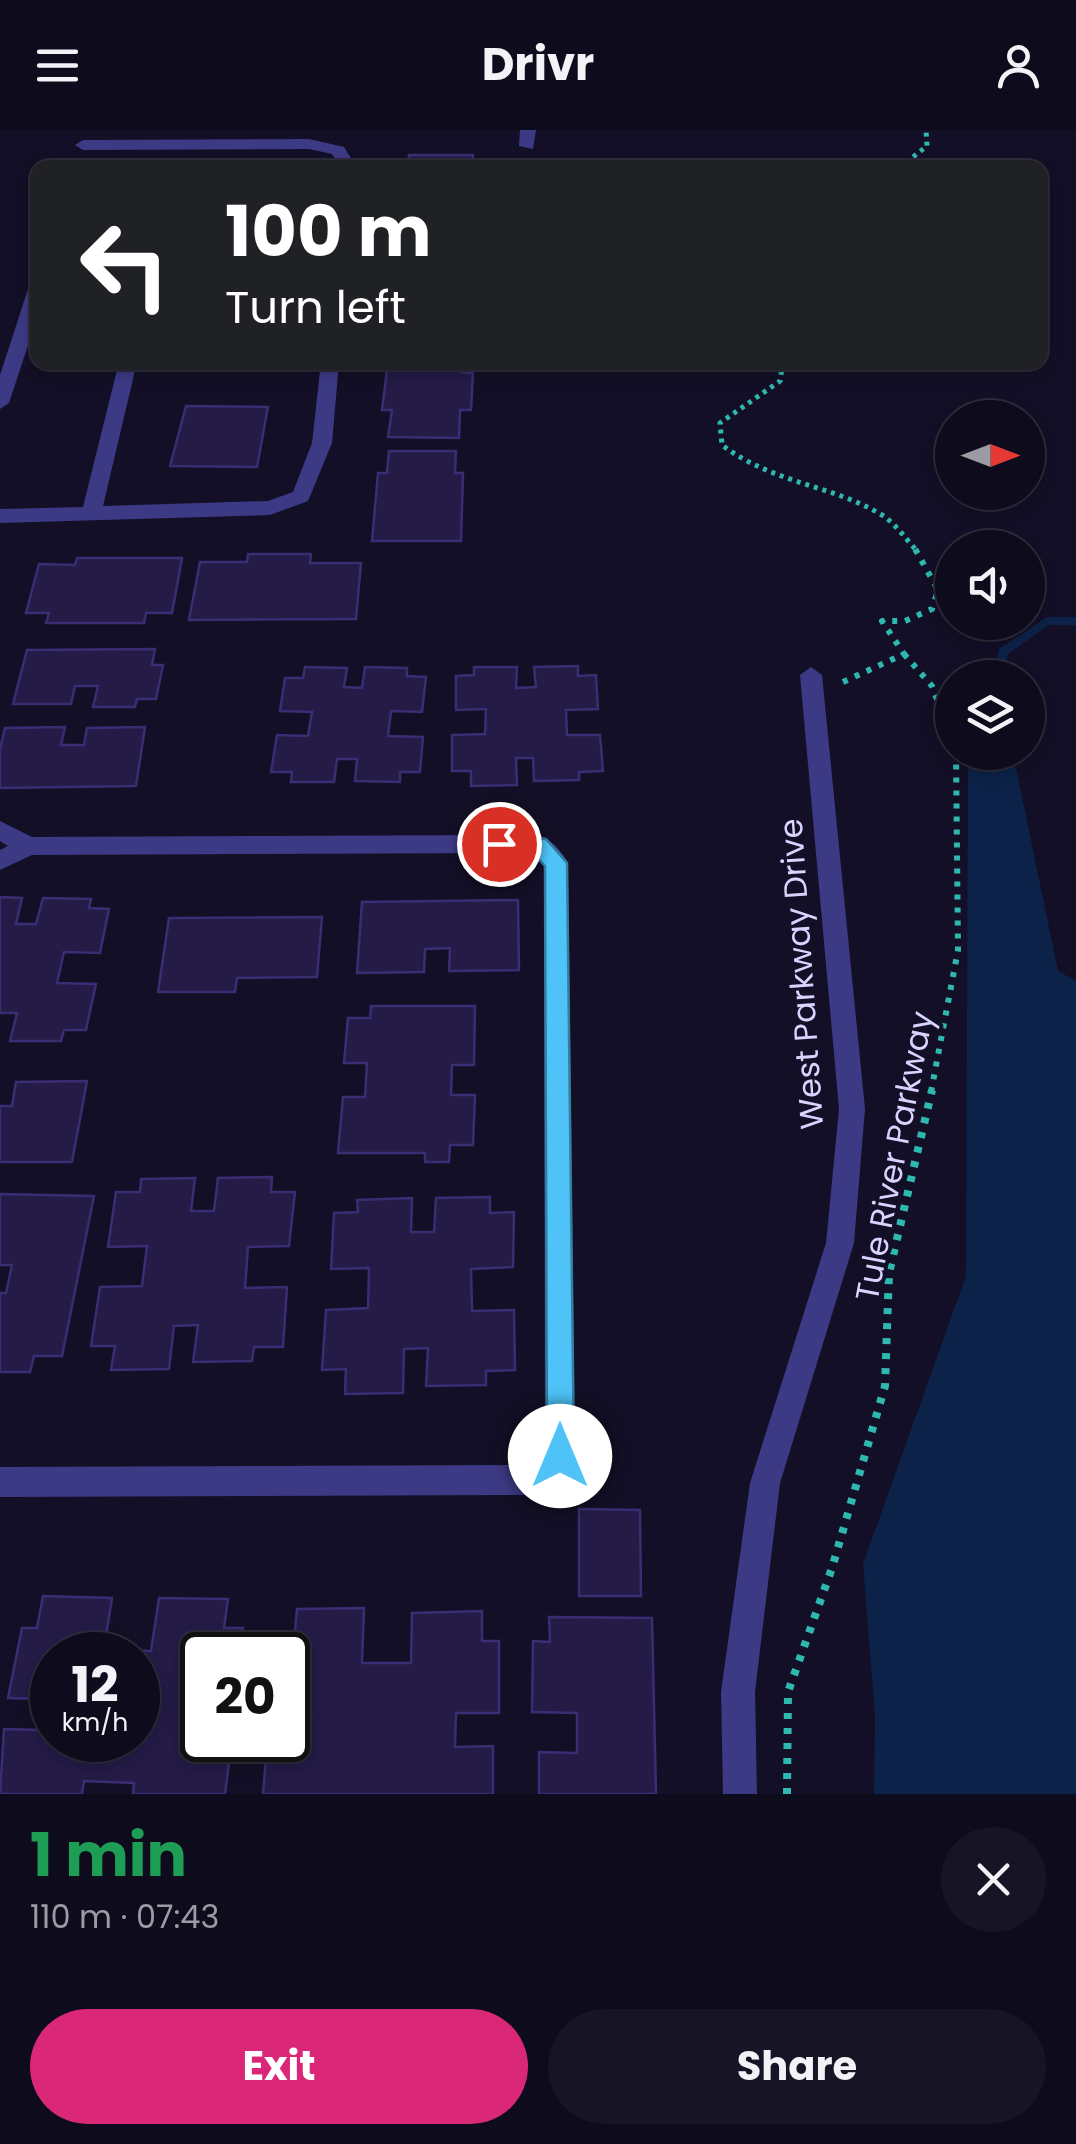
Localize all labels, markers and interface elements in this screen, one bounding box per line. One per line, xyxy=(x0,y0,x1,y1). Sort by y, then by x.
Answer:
text: Drivr xyxy=(482,33,594,96)
icon: menu xyxy=(30,38,85,93)
icon: person xyxy=(991,38,1046,93)
text: 100 m xyxy=(225,182,432,281)
icon: left xyxy=(60,200,190,330)
text: Turn left xyxy=(225,276,406,339)
north arrow xyxy=(935,400,1045,510)
map controls xyxy=(935,400,1045,770)
button: sound xyxy=(935,530,1045,640)
button: layers xyxy=(935,660,1045,770)
pin xyxy=(457,802,542,887)
icon: arrive xyxy=(472,817,527,872)
street label: West Parkway Drive xyxy=(768,817,834,1131)
street label: Tule River Parkway xyxy=(844,1007,944,1305)
position arrow xyxy=(508,1404,612,1508)
speed limit sign: 20 xyxy=(180,1632,310,1762)
text: 12 xyxy=(71,1649,119,1720)
text: km/h xyxy=(62,1705,128,1740)
text: 1 min xyxy=(30,1813,187,1897)
button: close xyxy=(941,1827,1046,1932)
text: 110 m · 07:43 xyxy=(30,1894,219,1939)
button: Exit xyxy=(30,2009,528,2124)
button: Share xyxy=(548,2009,1046,2124)

